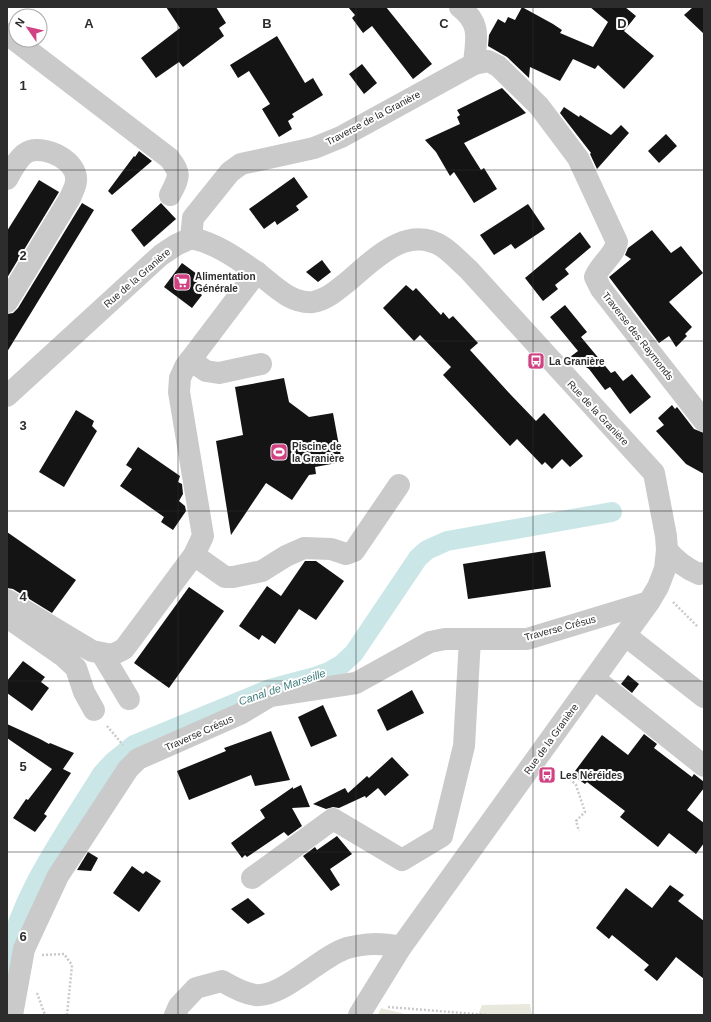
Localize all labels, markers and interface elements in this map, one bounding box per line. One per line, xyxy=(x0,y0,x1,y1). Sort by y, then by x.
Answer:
north arrow xyxy=(8,8,48,48)
text: N xyxy=(13,16,27,29)
text: A xyxy=(84,16,94,31)
text: B xyxy=(262,16,272,31)
text: C xyxy=(439,16,449,31)
text: D xyxy=(617,16,627,31)
text: 1 xyxy=(19,78,27,93)
street label: Traverse de la Granière xyxy=(324,88,422,148)
street label: Rue de la Granière xyxy=(102,246,173,310)
text: 2 xyxy=(19,248,27,263)
place label: Alimentation Générale xyxy=(195,271,256,294)
supermarket icon: Alimentation Générale xyxy=(172,272,192,292)
street label: Traverse des Raymonds xyxy=(600,290,676,382)
bus stop icon: La Granière xyxy=(526,351,546,371)
place label: La Granière xyxy=(549,356,605,367)
street label: Rue de la Granière xyxy=(565,378,631,448)
text: 3 xyxy=(19,418,27,433)
place label: Piscine de la Granière xyxy=(292,441,345,464)
sports icon: Piscine de la Granière xyxy=(269,442,289,462)
text: 4 xyxy=(19,589,27,604)
street label: Traverse Crésus xyxy=(523,613,597,643)
water label: Canal de Marseille xyxy=(237,666,327,708)
street label: Rue de la Granière xyxy=(522,701,581,776)
street label: Traverse Crésus xyxy=(163,713,235,753)
text: 5 xyxy=(19,759,27,774)
bus stop icon: Les Néréides xyxy=(537,765,557,785)
place label: Les Néréides xyxy=(560,770,623,781)
text: 6 xyxy=(19,929,27,944)

